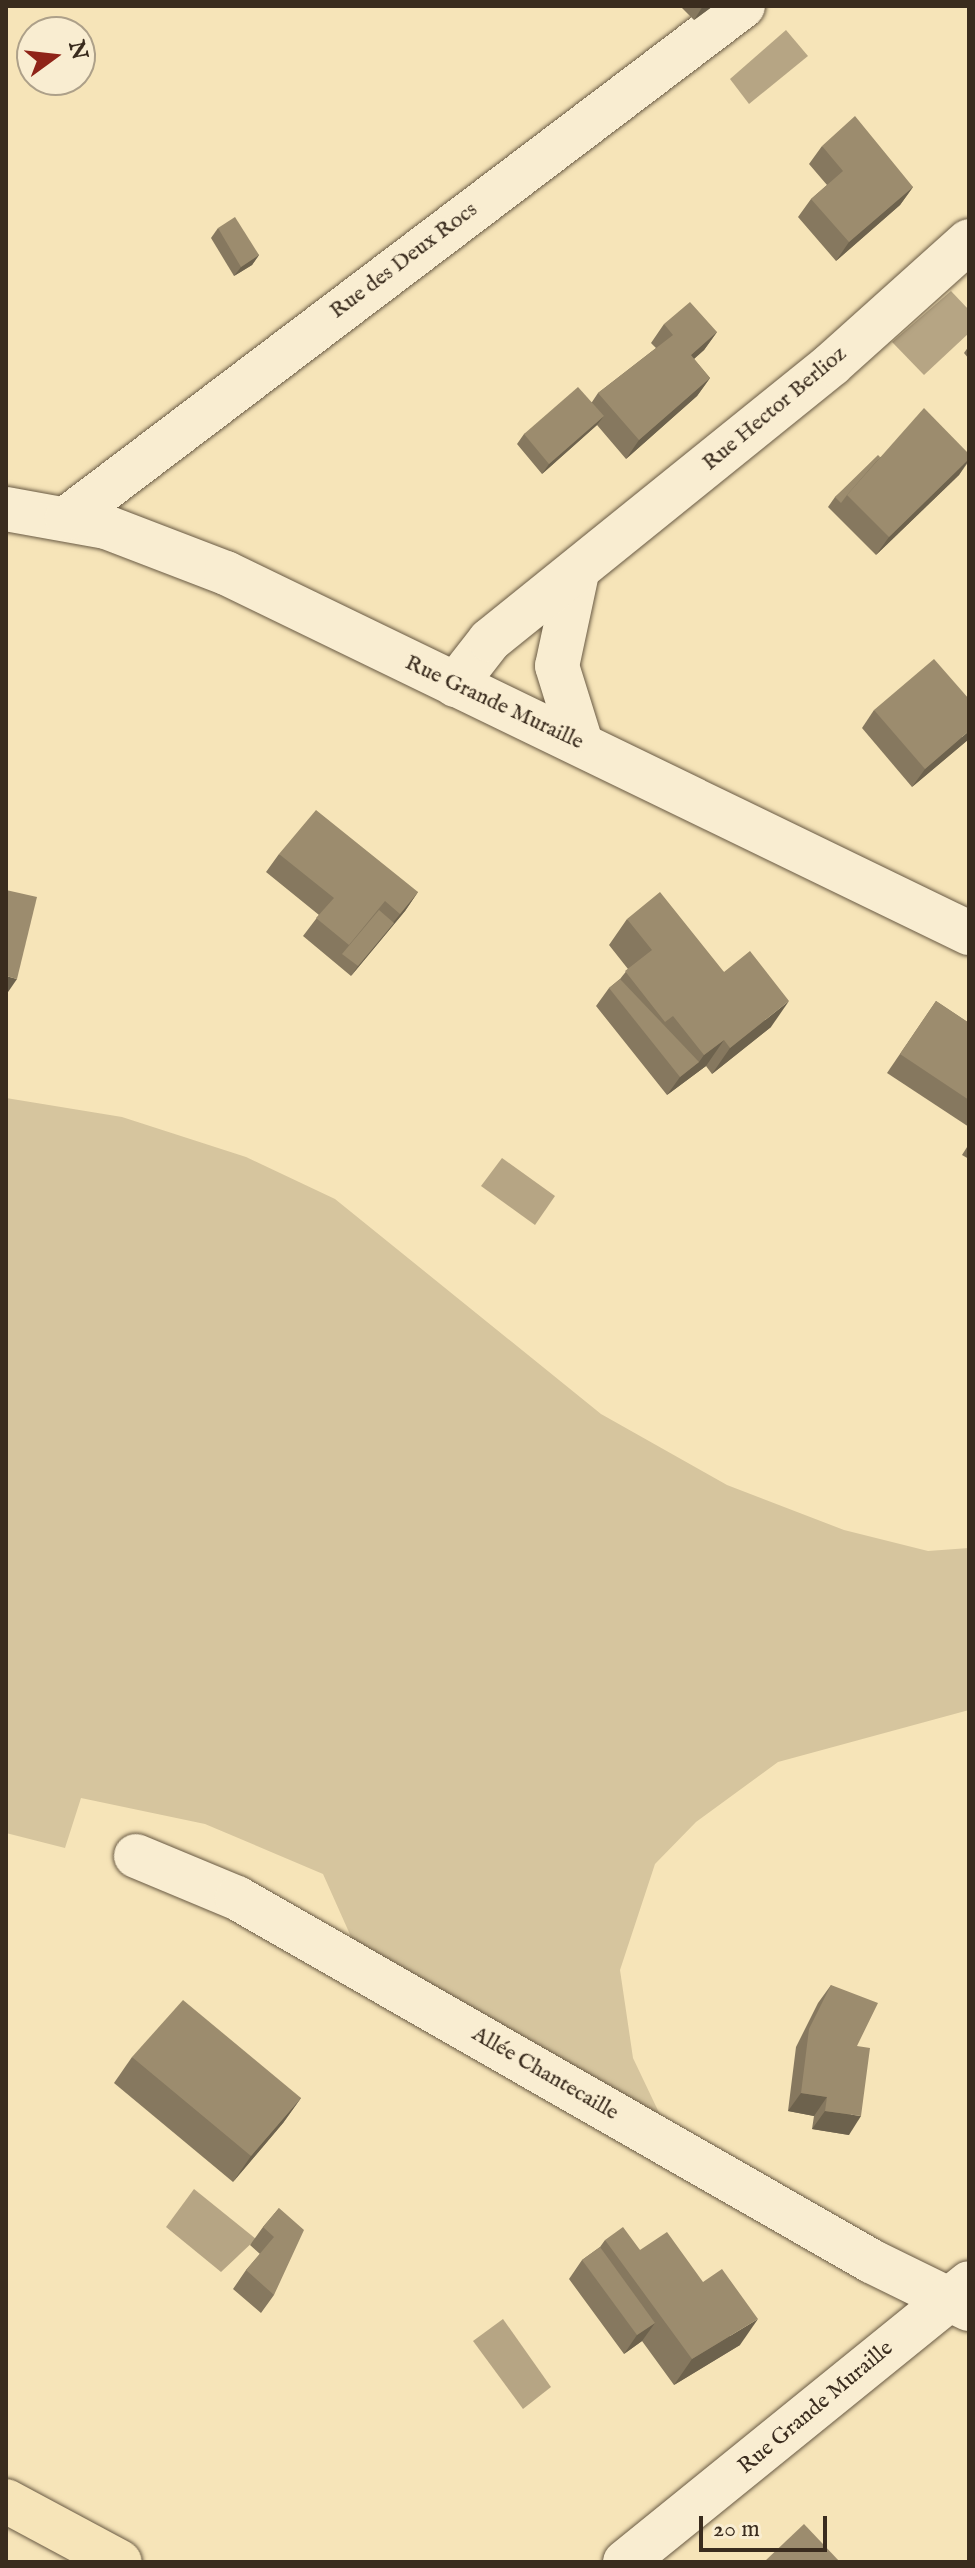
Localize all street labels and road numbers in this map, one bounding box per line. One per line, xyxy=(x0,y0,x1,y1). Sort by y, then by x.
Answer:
street label: Rue des Deux Rocs xyxy=(325,197,483,325)
street label: Rue Hector Berlioz xyxy=(698,341,852,477)
street label: Rue Grande Muraille xyxy=(401,650,587,756)
street label: Allée Chantecaille xyxy=(467,2021,623,2127)
street label: Rue Grande Muraille xyxy=(733,2336,899,2480)

